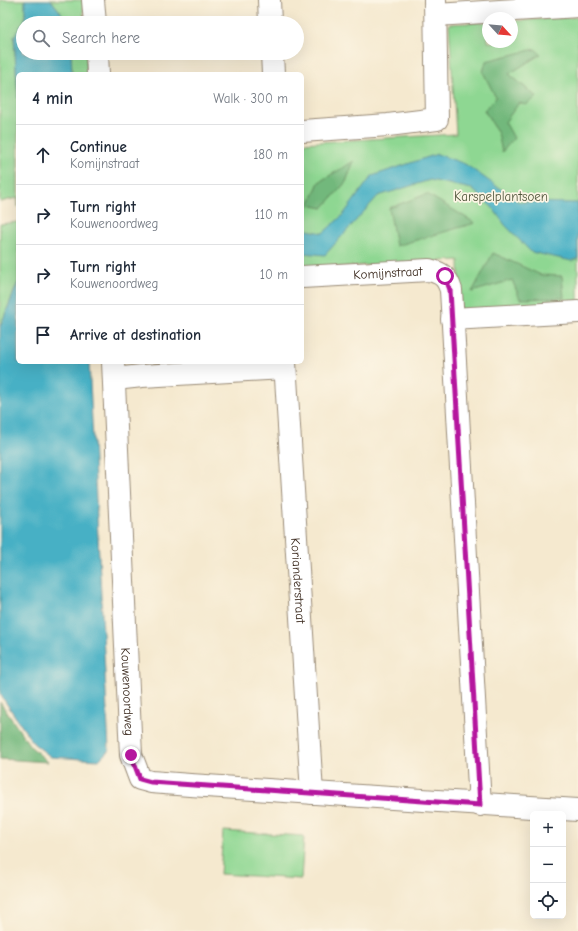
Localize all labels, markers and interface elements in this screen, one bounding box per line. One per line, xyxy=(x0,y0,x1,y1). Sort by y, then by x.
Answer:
north arrow xyxy=(482,12,518,48)
search box xyxy=(16,16,304,60)
icon: search xyxy=(30,27,52,49)
text: Search here xyxy=(62,29,140,47)
text: 4 min xyxy=(32,89,73,108)
text: Walk · 300 m xyxy=(213,91,288,106)
text: Continue xyxy=(70,138,127,156)
icon: ahead xyxy=(32,144,54,166)
text: 180 m xyxy=(253,147,288,162)
text: Komijnstraat xyxy=(70,156,139,171)
park label: Karspelplantsoen xyxy=(454,189,548,204)
text: Turn right xyxy=(70,198,136,216)
icon: right xyxy=(32,204,54,226)
text: 110 m xyxy=(255,207,288,222)
text: Kouwenoordweg xyxy=(70,216,158,231)
text: Turn right xyxy=(70,258,136,276)
street label: Komijnstraat xyxy=(353,263,424,282)
icon: right xyxy=(32,264,54,286)
text: 10 m xyxy=(260,267,288,282)
route start xyxy=(436,267,454,285)
text: Kouwenoordweg xyxy=(70,276,158,291)
icon: arrive xyxy=(32,324,54,346)
text: Arrive at destination xyxy=(70,326,201,344)
street label: Korianderstraat xyxy=(289,537,309,625)
street label: Kouwenoordweg xyxy=(119,647,138,736)
route end xyxy=(122,746,140,764)
map controls xyxy=(530,811,566,919)
button: + xyxy=(530,811,566,847)
button: − xyxy=(530,847,566,883)
button: locate xyxy=(530,883,566,919)

